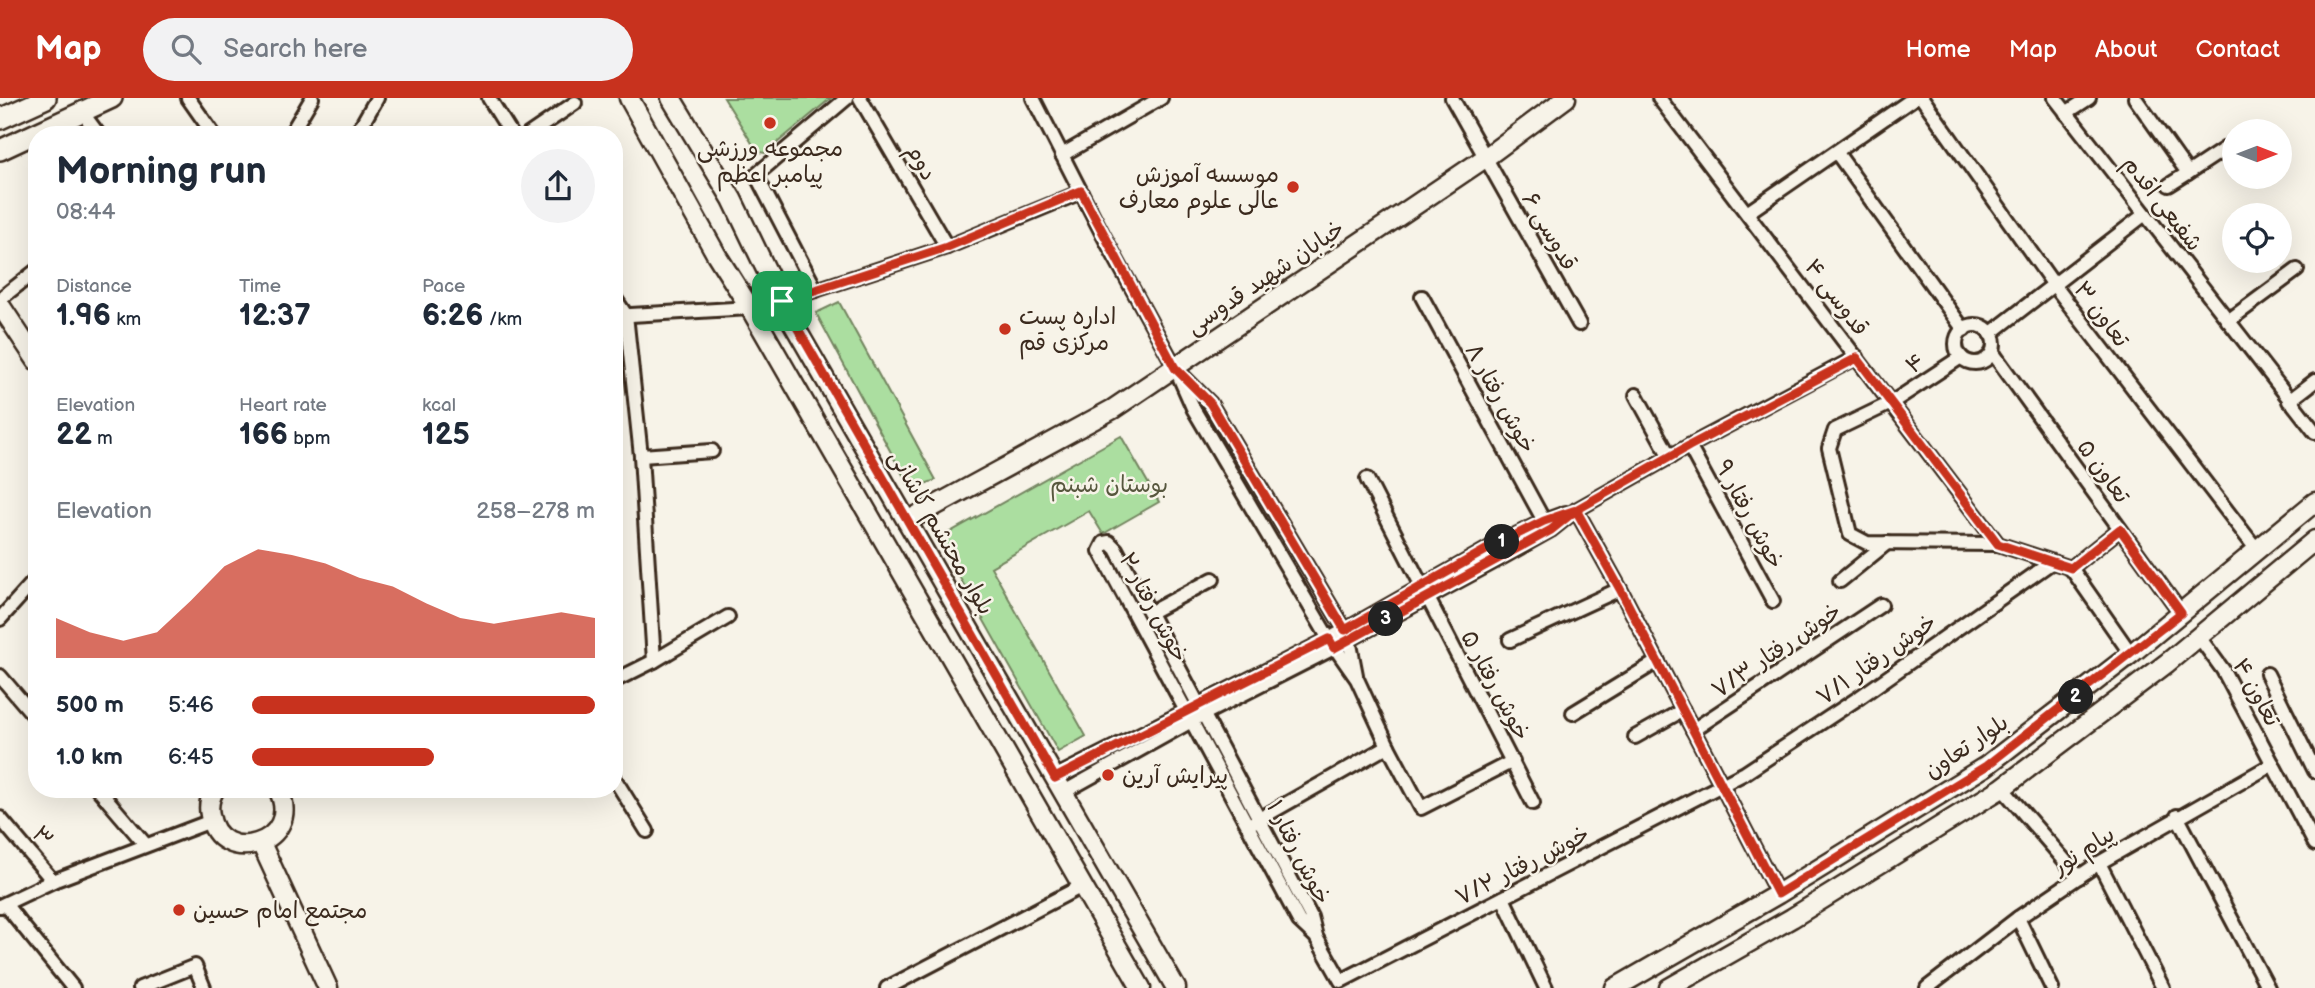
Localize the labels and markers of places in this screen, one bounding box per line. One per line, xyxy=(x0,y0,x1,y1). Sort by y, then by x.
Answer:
marker: مجموعه ورزشی پیامبر اعظم xyxy=(762,115,778,131)
place label: مجموعه ورزشی پیامبر اعظم xyxy=(697,135,843,192)
place label: موسسه آموزش عالی علوم معارف xyxy=(1119,161,1279,218)
marker: موسسه آموزش عالی علوم معارف xyxy=(1285,179,1301,195)
pin xyxy=(752,271,812,331)
place label: اداره پست مرکزی قم xyxy=(1019,303,1116,360)
marker: اداره پست مرکزی قم xyxy=(997,321,1013,337)
pin: 1 xyxy=(1484,524,1520,560)
pin: 3 xyxy=(1368,602,1404,636)
pin: 2 xyxy=(2058,680,2094,714)
place label: پیرایش آرین xyxy=(1122,762,1228,790)
marker: پیرایش آرین xyxy=(1100,767,1116,783)
place label: مجتمع امام حسین xyxy=(193,897,367,928)
marker: مجتمع امام حسین xyxy=(171,902,187,918)

